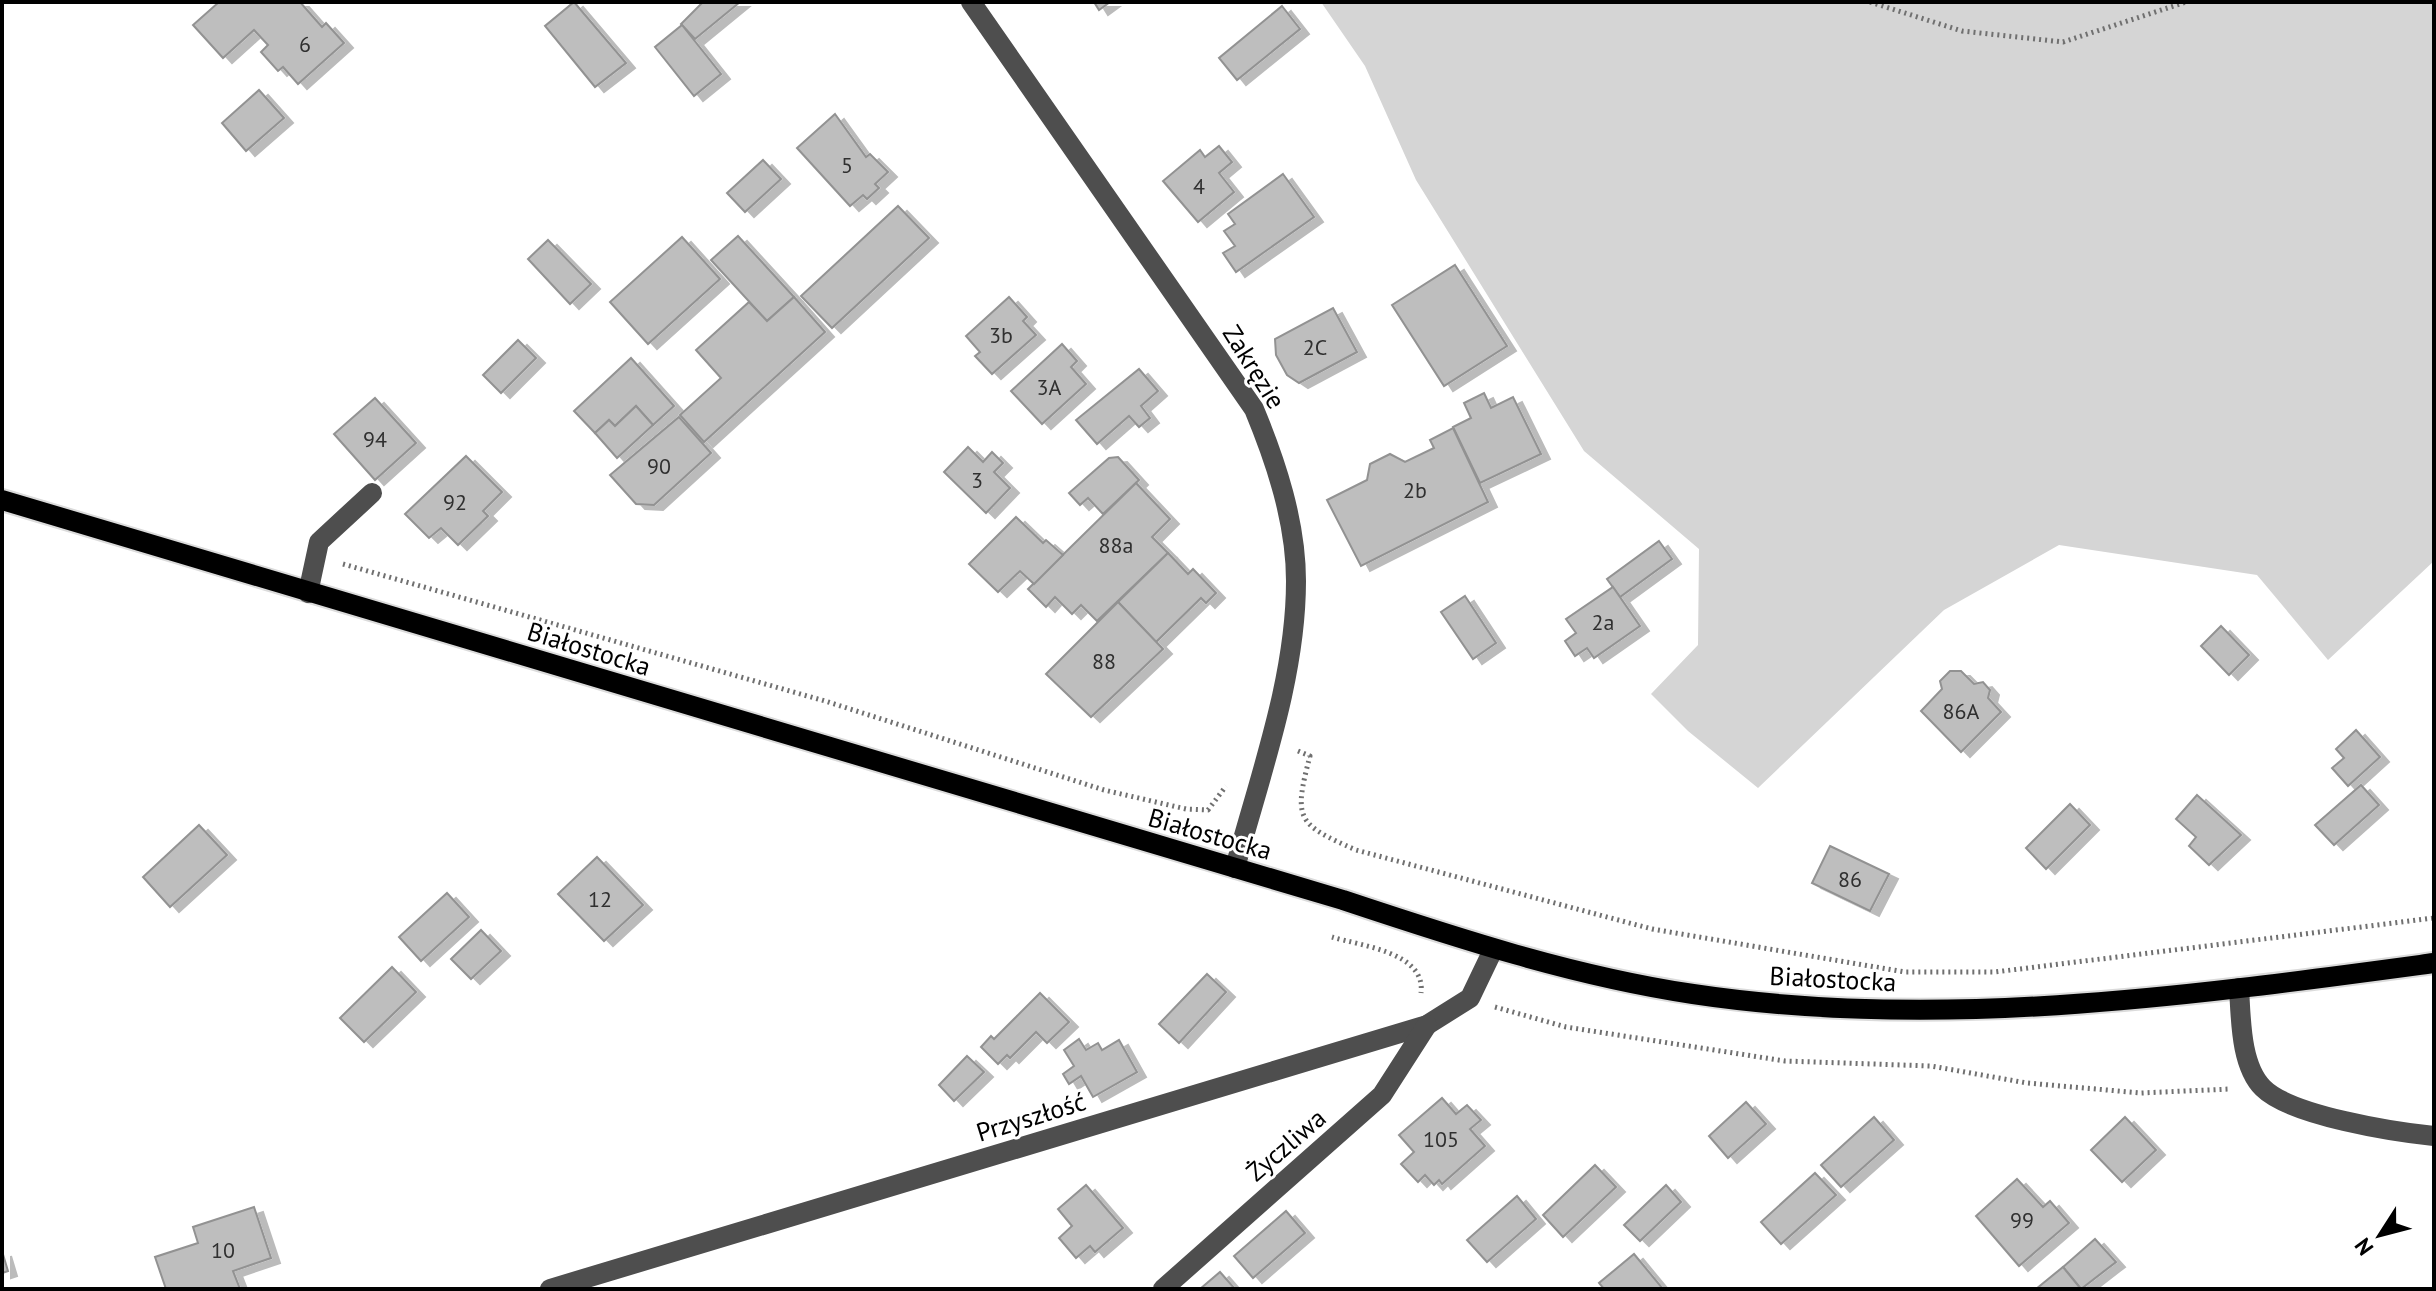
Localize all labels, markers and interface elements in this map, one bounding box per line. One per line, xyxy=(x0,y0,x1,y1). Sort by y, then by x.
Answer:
house number: 6 xyxy=(299,30,311,58)
house number: 5 xyxy=(841,151,853,179)
house number: 4 xyxy=(1193,172,1205,200)
street label: Zakręzie xyxy=(1216,319,1293,415)
house number: 3b xyxy=(989,321,1013,349)
house number: 2C xyxy=(1303,333,1327,361)
house number: 3A xyxy=(1037,373,1062,401)
house number: 94 xyxy=(363,425,387,453)
house number: 90 xyxy=(647,452,671,480)
house number: 3 xyxy=(971,466,983,494)
house number: 2b xyxy=(1403,476,1427,504)
house number: 92 xyxy=(443,488,467,516)
house number: 88a xyxy=(1099,531,1133,559)
house number: 2a xyxy=(1592,608,1614,636)
street label: Białostocka xyxy=(524,614,655,683)
house number: 88 xyxy=(1092,647,1116,675)
house number: 86A xyxy=(1943,697,1980,725)
street label: Białostocka xyxy=(1145,800,1276,867)
house number: 86 xyxy=(1838,865,1862,893)
house number: 12 xyxy=(588,885,612,913)
street label: Białostocka xyxy=(1769,959,1897,998)
street label: Przyszłość xyxy=(972,1084,1090,1149)
street label: Życzliwa xyxy=(1239,1101,1332,1188)
house number: 105 xyxy=(1423,1125,1459,1153)
north arrow xyxy=(2340,1195,2420,1275)
house number: 99 xyxy=(2010,1206,2034,1234)
text: N xyxy=(2348,1233,2379,1261)
house number: 10 xyxy=(211,1236,235,1264)

